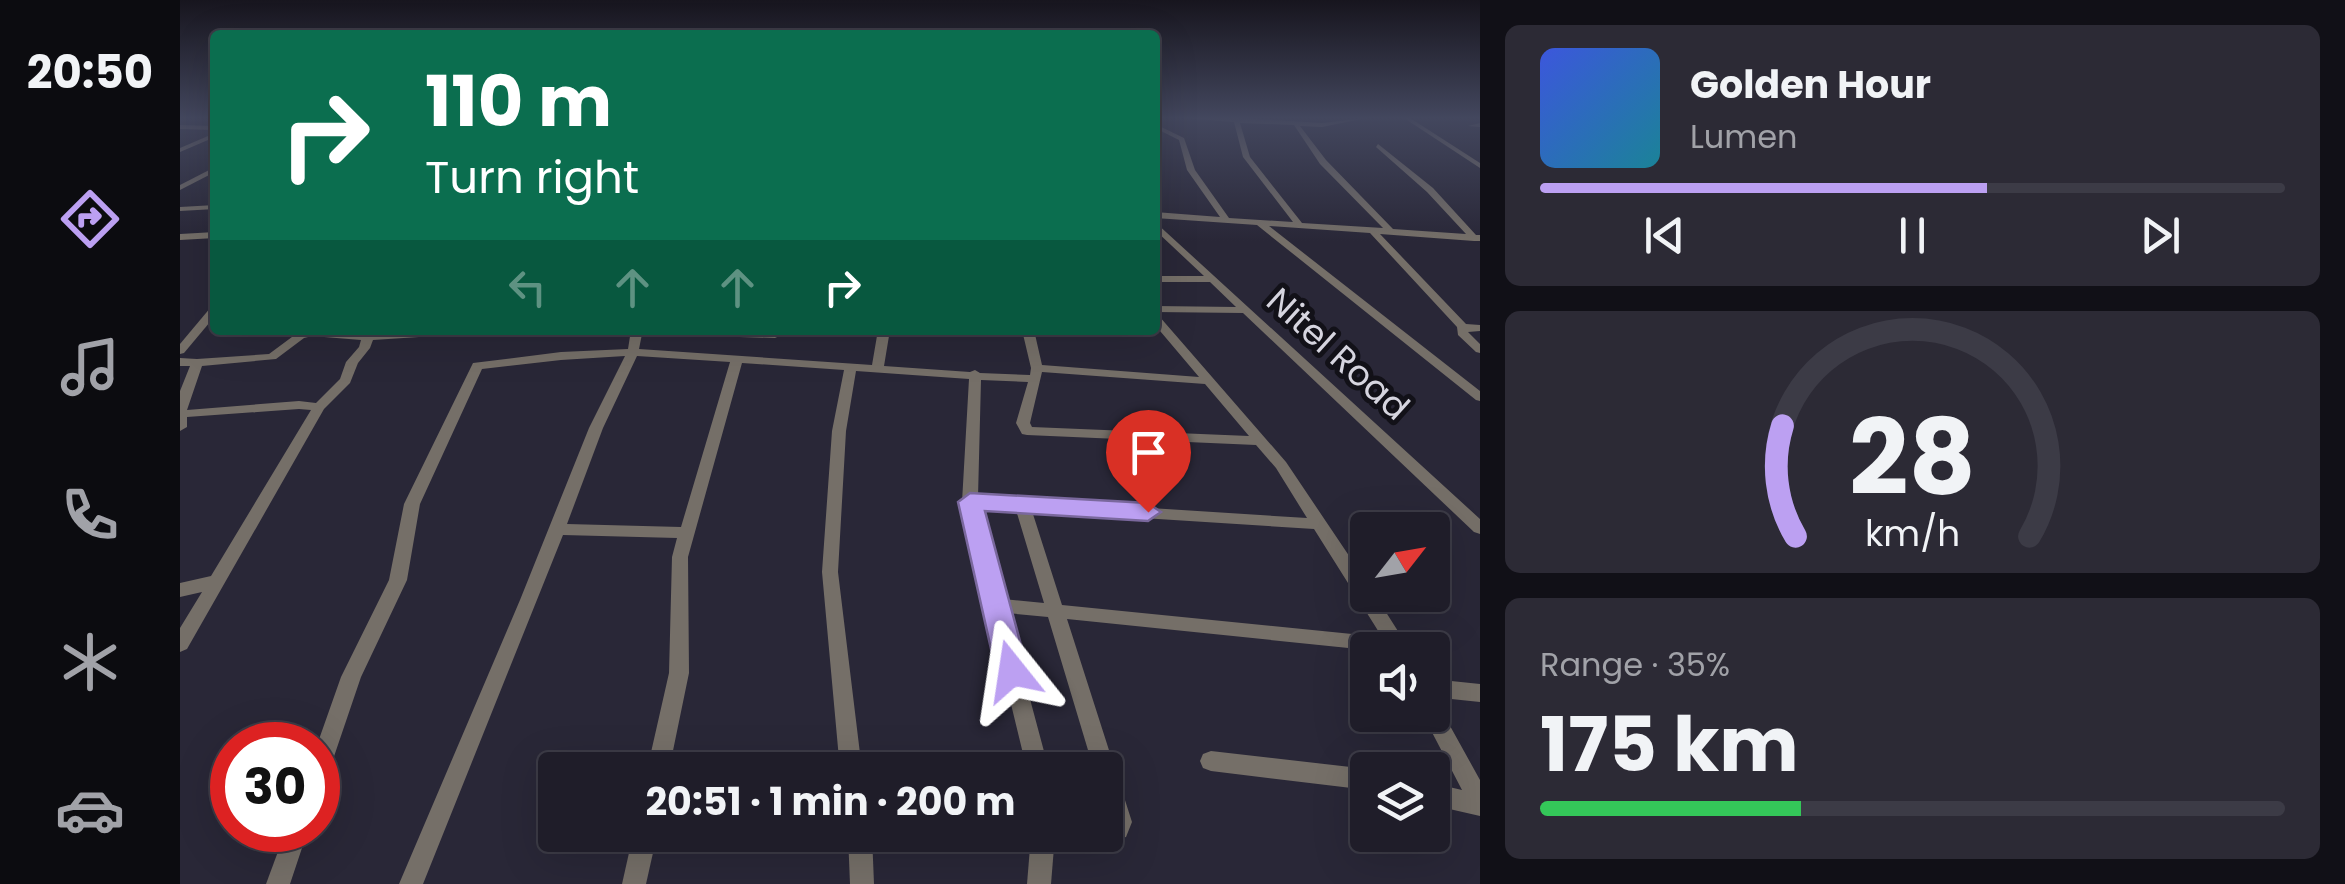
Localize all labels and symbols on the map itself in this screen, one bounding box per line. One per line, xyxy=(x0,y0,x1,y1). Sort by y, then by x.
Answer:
street label: Nitel Road xyxy=(1256,276,1420,431)
pin xyxy=(1106,410,1191,513)
north arrow xyxy=(1350,512,1450,612)
position arrow xyxy=(960,619,1064,723)
speed limit sign: 30 xyxy=(210,722,340,852)

